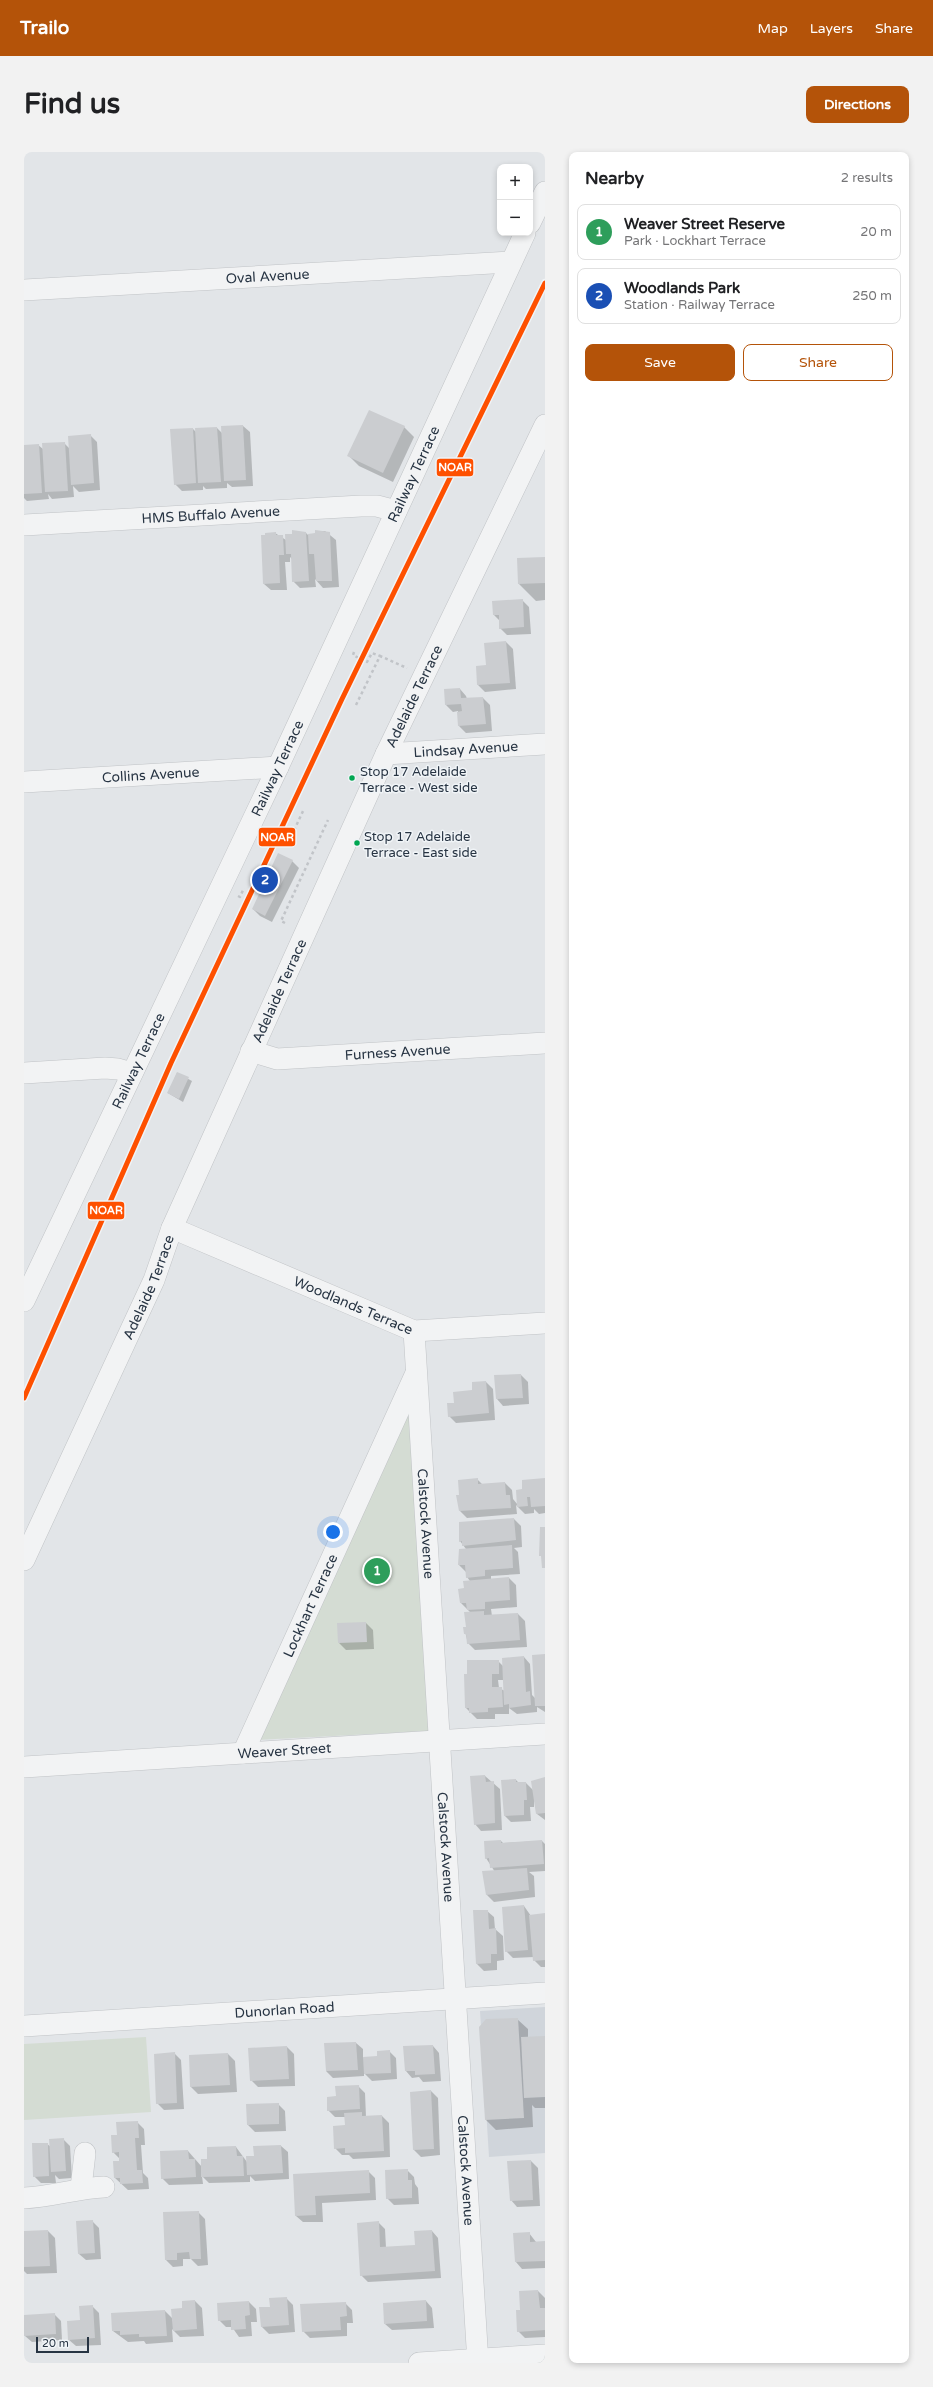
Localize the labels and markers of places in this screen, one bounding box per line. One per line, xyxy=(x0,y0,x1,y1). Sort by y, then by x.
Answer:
place label: Stop 17 Adelaide Terrace - West side xyxy=(360,764,478,796)
marker: Stop 17 Adelaide Terrace - West side xyxy=(347,773,357,783)
place label: Stop 17 Adelaide Terrace - East side xyxy=(364,829,477,861)
marker: Stop 17 Adelaide Terrace - East side xyxy=(352,838,362,848)
pin: 2 xyxy=(252,865,278,895)
pin: 1 xyxy=(364,1556,390,1586)

